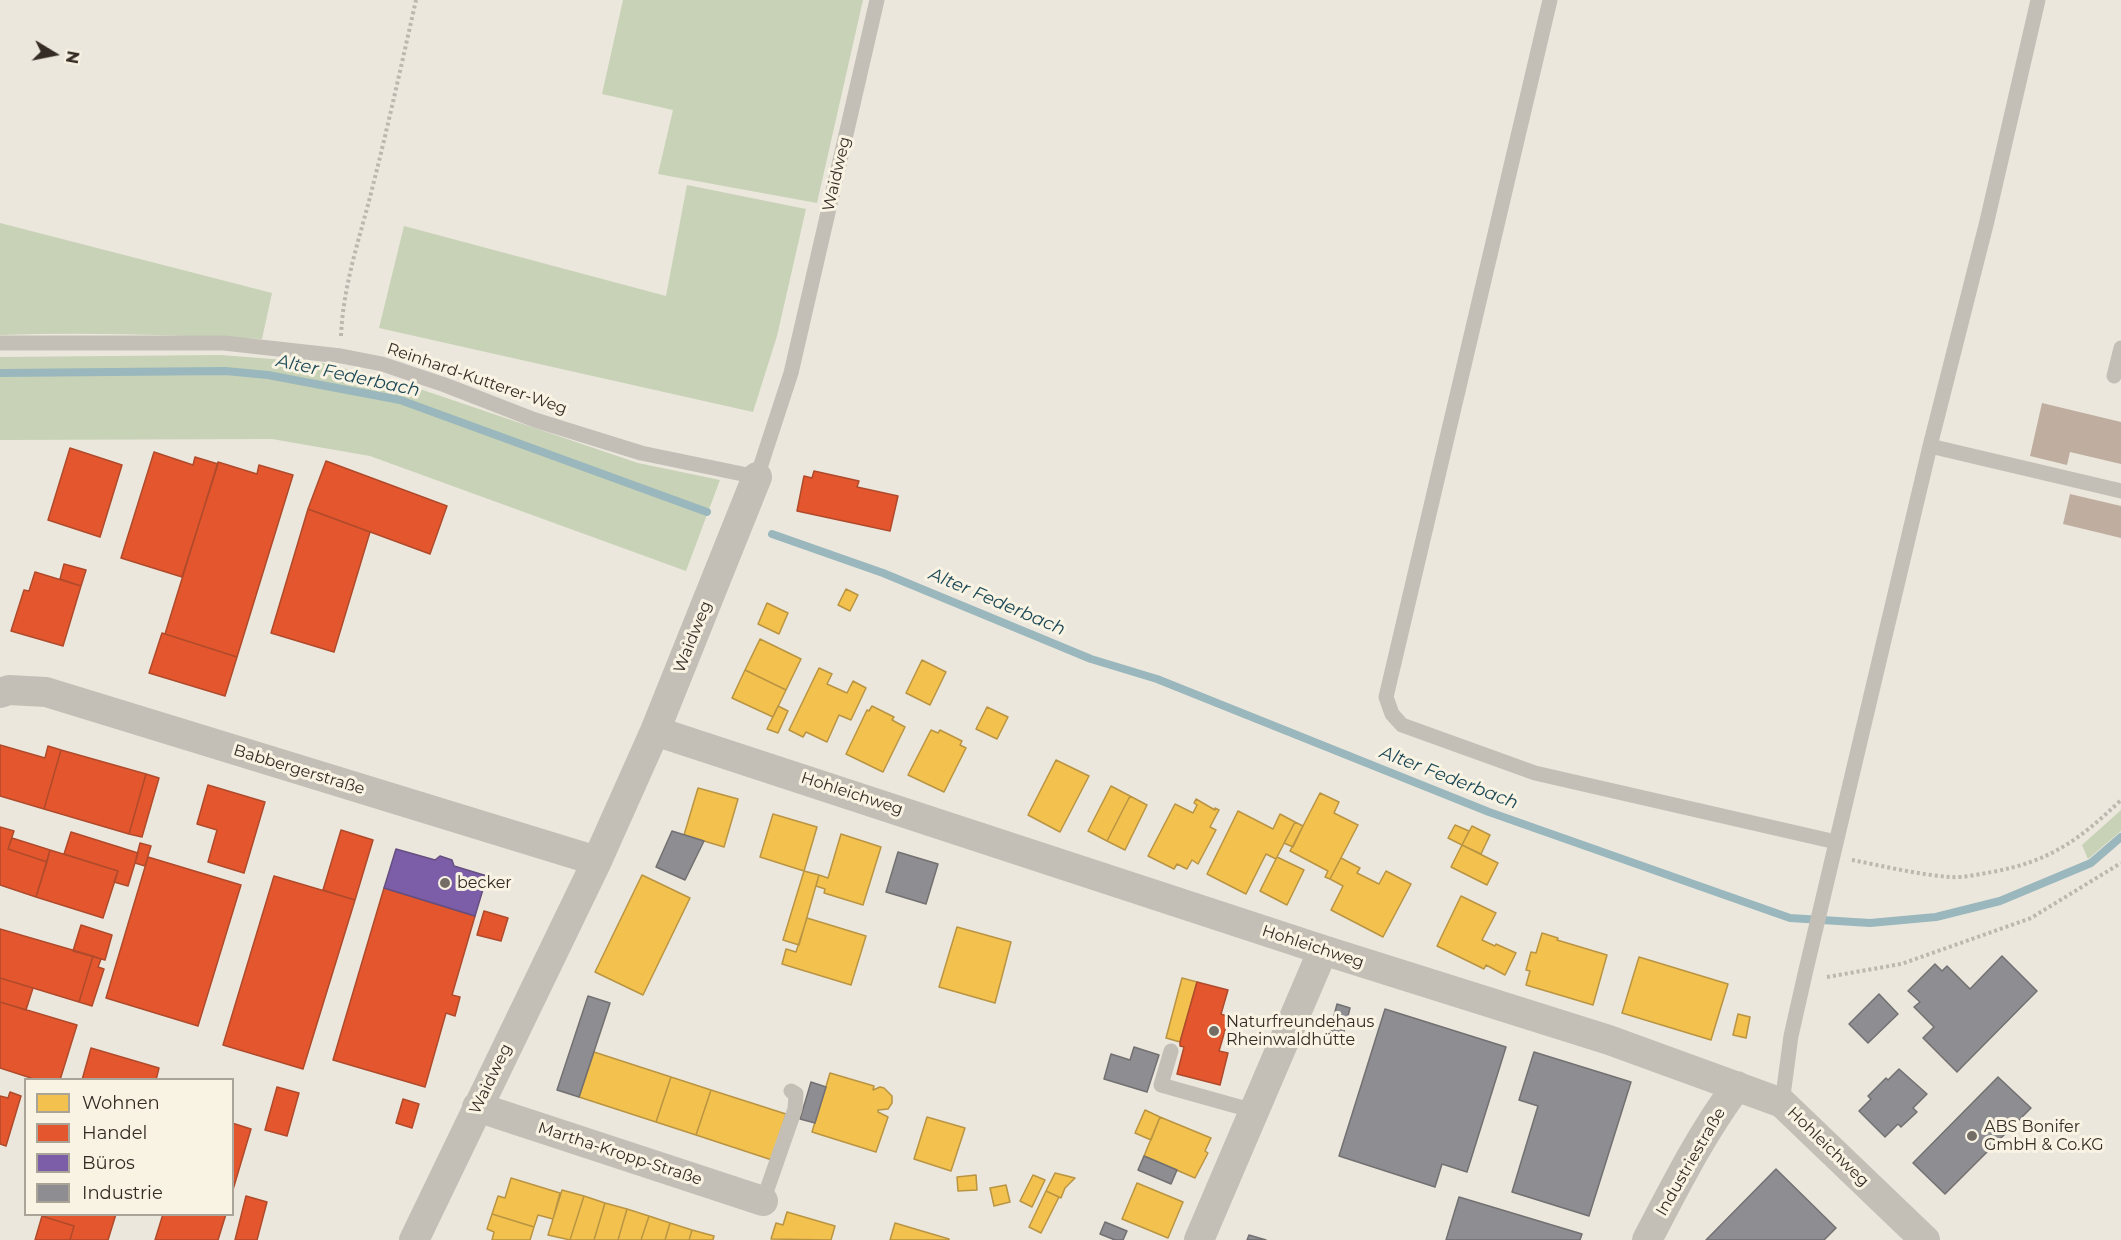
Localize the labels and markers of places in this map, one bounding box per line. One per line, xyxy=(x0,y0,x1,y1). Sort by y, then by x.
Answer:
place label: becker xyxy=(457,873,512,893)
marker: becker xyxy=(438,876,452,890)
place label: Naturfreundehaus Rheinwaldhütte xyxy=(1226,1012,1374,1050)
marker: Naturfreundehaus Rheinwaldhütte xyxy=(1207,1024,1221,1038)
place label: ABS Bonifer GmbH & Co.KG xyxy=(1984,1117,2104,1155)
marker: ABS Bonifer GmbH & Co.KG xyxy=(1965,1129,1979,1143)

